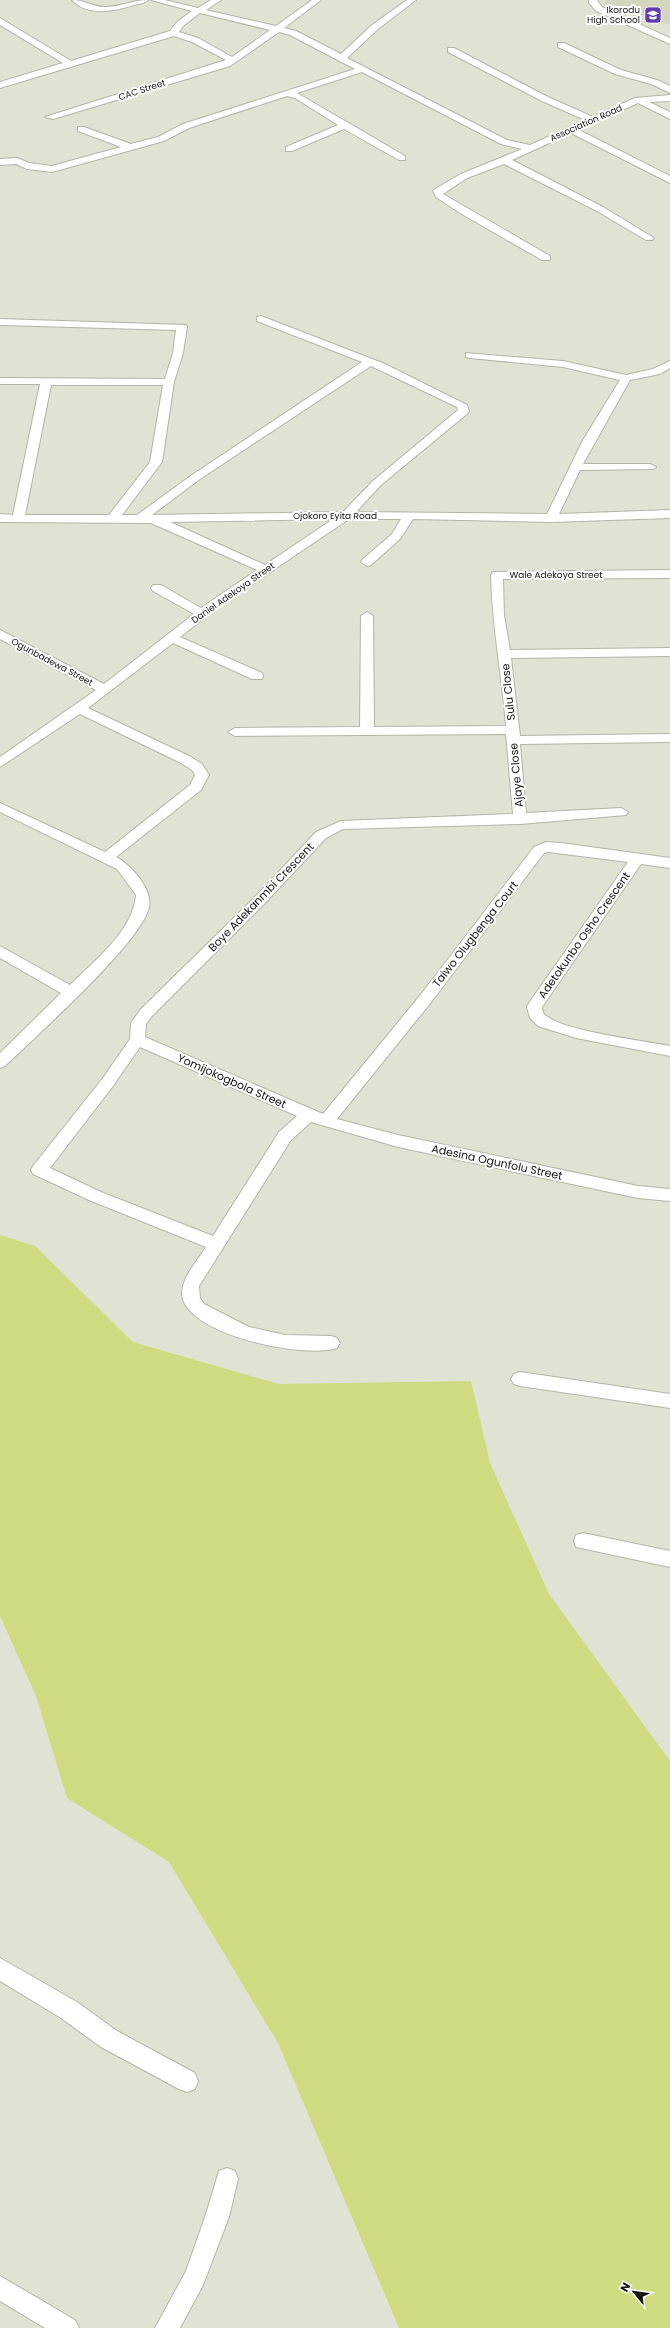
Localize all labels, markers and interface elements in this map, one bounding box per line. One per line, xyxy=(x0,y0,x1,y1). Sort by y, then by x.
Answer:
place label: Ikorodu High School xyxy=(587,4,640,26)
school or university icon: Ikorodu High School xyxy=(643,5,663,25)
street label: CAC Street xyxy=(117,77,167,103)
street label: Association Road xyxy=(548,102,624,144)
street label: Ojokoro Eyita Road xyxy=(293,510,377,522)
street label: Daniel Adekoya Street xyxy=(189,560,277,626)
street label: Wale Adekoya Street xyxy=(509,569,603,581)
street label: Ogunbadewa Street xyxy=(9,635,95,689)
street label: Sulu Close xyxy=(497,663,519,721)
street label: Ajaye Close xyxy=(505,742,527,808)
street label: Boye Adekanmbi Crescent xyxy=(205,839,317,955)
street label: Adetokunbo Osho Crescent xyxy=(534,869,634,1001)
street label: Taiwo Olugbenga Court xyxy=(428,878,522,990)
street label: Yomijokogbola Street xyxy=(175,1050,289,1112)
street label: Adesina Ogunfolu Street xyxy=(430,1140,564,1184)
north arrow xyxy=(614,2272,654,2312)
text: N xyxy=(616,2280,634,2295)

